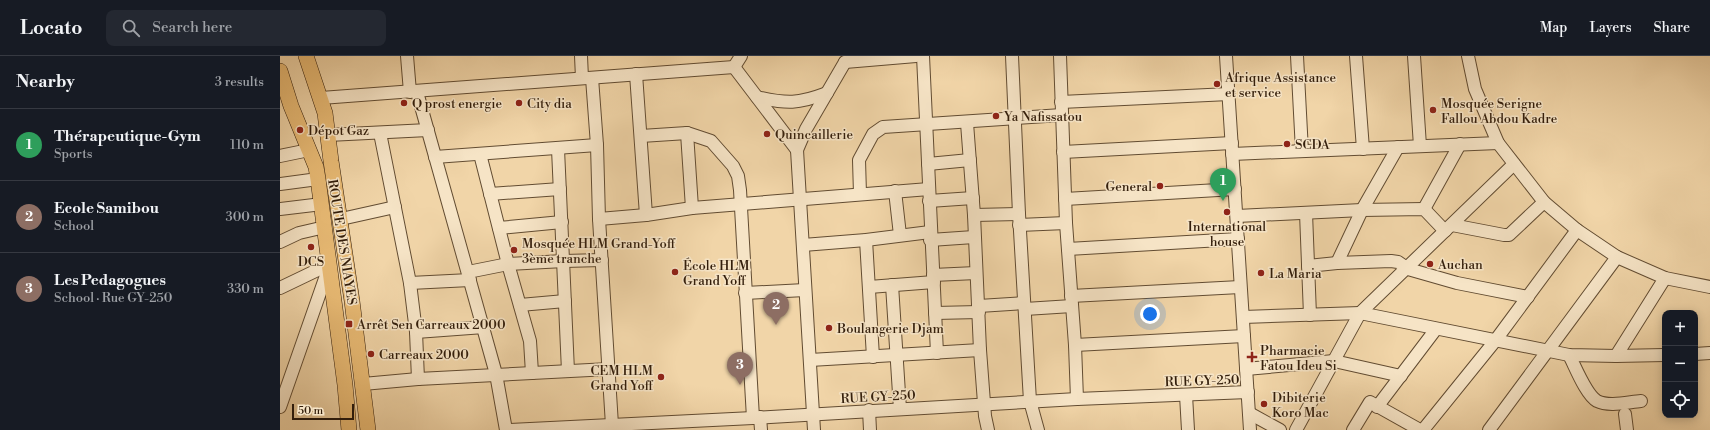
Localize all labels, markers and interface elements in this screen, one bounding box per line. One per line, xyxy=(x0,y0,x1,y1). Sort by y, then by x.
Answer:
search box xyxy=(106,10,386,46)
text: Locato xyxy=(20,16,82,40)
icon: search xyxy=(120,17,142,39)
text: Search here xyxy=(152,18,232,37)
text: Map xyxy=(1540,19,1567,37)
text: Layers xyxy=(1589,19,1632,37)
text: Share xyxy=(1654,19,1690,37)
place label: Afrique Assistance et service xyxy=(1224,70,1337,101)
text: Nearby xyxy=(16,71,75,93)
text: 3 results xyxy=(215,74,264,90)
marker: Afrique Assistance et service xyxy=(1212,79,1222,89)
place label: Q prost energie xyxy=(412,96,503,112)
place label: City dia xyxy=(527,96,572,112)
place label: Mosquée Serigne Fallou Abdou Kadre xyxy=(1441,96,1558,127)
marker: Q prost energie xyxy=(399,98,409,108)
marker: City dia xyxy=(514,98,524,108)
marker: Mosquée Serigne Fallou Abdou Kadre xyxy=(1428,105,1438,115)
place label: Ya Nafissatou xyxy=(1003,109,1083,125)
marker: Ya Nafissatou xyxy=(991,111,1001,121)
place label: Dépot Gaz xyxy=(308,123,369,139)
marker: Dépot Gaz xyxy=(295,125,305,135)
text: Thérapeutique-Gym xyxy=(54,127,201,146)
place label: Quincaillerie xyxy=(775,127,853,143)
marker: Quincaillerie xyxy=(762,129,772,139)
text: 1 xyxy=(26,137,32,153)
text: 110 m xyxy=(230,137,264,153)
place label: SCDA xyxy=(1295,137,1331,153)
marker: SCDA xyxy=(1282,139,1292,149)
text: Sports xyxy=(54,146,93,162)
pin: 1 xyxy=(1210,168,1236,201)
street label: ROUTE DES NIAYES xyxy=(324,178,360,306)
place label: General xyxy=(1106,179,1152,195)
marker: General xyxy=(1155,181,1165,191)
text: Ecole Samibou xyxy=(54,199,159,218)
marker: International house xyxy=(1222,207,1232,217)
text: 2 xyxy=(25,209,33,225)
text: 300 m xyxy=(226,209,264,225)
text: School xyxy=(54,218,94,234)
place label: International house xyxy=(1188,219,1266,250)
place label: Mosquée HLM Grand-Yoff 3ème tranche xyxy=(522,236,676,267)
marker: DCS xyxy=(306,242,316,252)
marker: Mosquée HLM Grand-Yoff 3ème tranche xyxy=(509,245,519,255)
place label: DCS xyxy=(298,254,324,270)
place label: École HLM Grand Yoff xyxy=(683,257,750,289)
place label: Auchan xyxy=(1437,257,1483,273)
marker: Auchan xyxy=(1425,259,1435,269)
place label: La Maria xyxy=(1269,266,1322,282)
marker: École HLM Grand Yoff xyxy=(670,267,680,277)
marker: La Maria xyxy=(1256,268,1266,278)
text: Les Pedagogues xyxy=(54,271,166,290)
text: 3 xyxy=(25,281,33,297)
text: 330 m xyxy=(227,281,264,297)
text: School · Rue GY-250 xyxy=(54,290,172,306)
pin: 2 xyxy=(763,292,789,325)
your location xyxy=(1140,304,1160,324)
map controls xyxy=(1662,310,1698,418)
button: + xyxy=(1662,310,1698,346)
place label: Arrêt Sen Carreaux 2000 xyxy=(356,317,506,333)
marker: Arrêt Sen Carreaux 2000 xyxy=(344,319,354,329)
place label: Boulangerie Djam xyxy=(836,321,945,337)
marker: Boulangerie Djam xyxy=(824,323,834,333)
place label: Pharmacie Fatou Ideu Si xyxy=(1260,343,1337,374)
button: − xyxy=(1662,346,1698,382)
place label: Carreaux 2000 xyxy=(379,347,469,363)
marker: Carreaux 2000 xyxy=(366,349,376,359)
pin: 3 xyxy=(727,352,753,385)
marker: Pharmacie Fatou Ideu Si xyxy=(1247,352,1257,362)
place label: CEM HLM Grand Yoff xyxy=(590,363,654,394)
marker: CEM HLM Grand Yoff xyxy=(656,372,666,382)
street label: RUE GY-250 xyxy=(1164,372,1240,390)
button: locate xyxy=(1662,382,1698,418)
street label: RUE GY-250 xyxy=(840,387,916,407)
place label: Dibiterie Koro Mac xyxy=(1272,390,1329,421)
marker: Dibiterie Koro Mac xyxy=(1259,399,1269,409)
scale bar xyxy=(292,402,354,421)
text: 50 m xyxy=(298,404,323,418)

